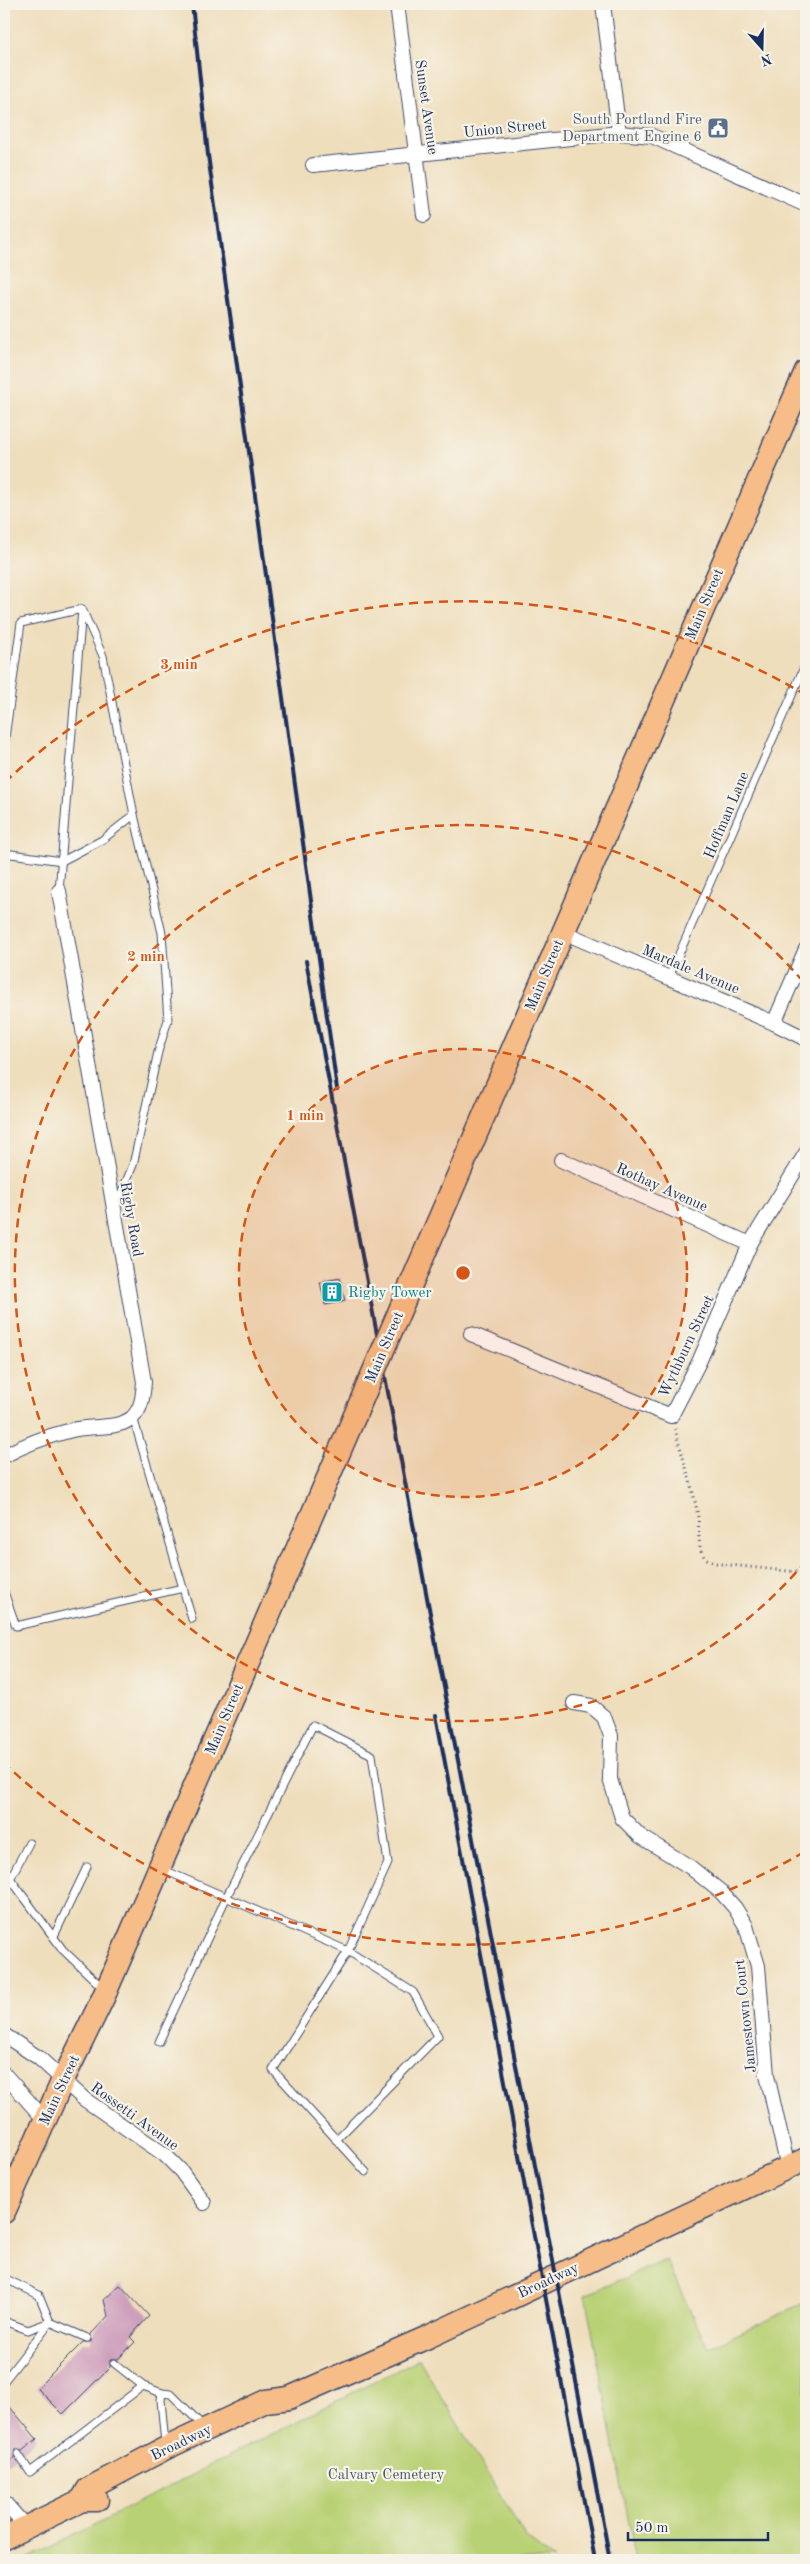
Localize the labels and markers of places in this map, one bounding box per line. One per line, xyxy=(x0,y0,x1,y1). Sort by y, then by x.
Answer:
place label: South Portland Fire Department Engine 6 xyxy=(562,113,702,145)
public building icon: South Portland Fire Department Engine 6 xyxy=(706,116,730,140)
centre of rings xyxy=(454,1264,472,1282)
building icon: Rigby Tower xyxy=(320,1280,344,1304)
place label: Rigby Tower xyxy=(348,1286,432,1301)

